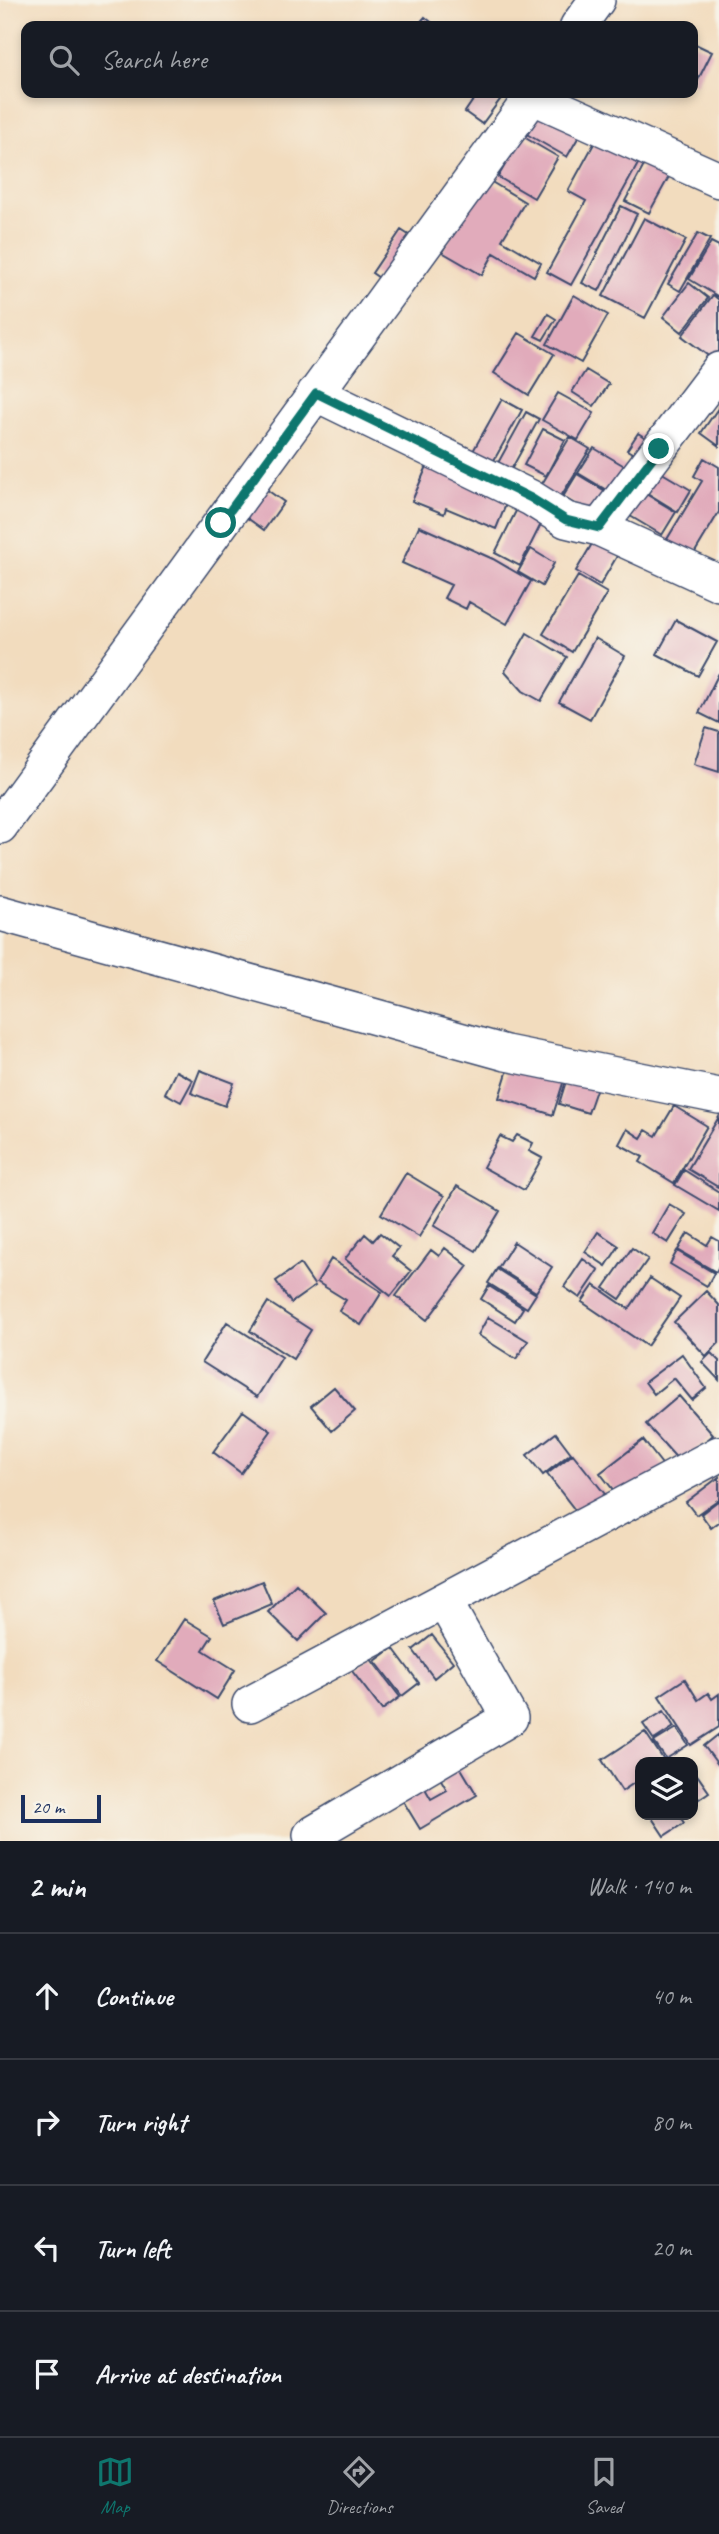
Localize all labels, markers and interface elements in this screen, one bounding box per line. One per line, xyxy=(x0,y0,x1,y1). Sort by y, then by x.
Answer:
search box xyxy=(21,21,698,98)
icon: search xyxy=(45,41,83,79)
text: Search here xyxy=(101,43,207,76)
route end xyxy=(643,433,674,464)
route start xyxy=(205,507,236,538)
map controls xyxy=(635,1757,698,1820)
button: layers xyxy=(635,1757,698,1820)
scale bar xyxy=(21,1792,102,1824)
text: 20 m xyxy=(32,1795,64,1819)
text: 2 min xyxy=(28,1868,85,1906)
text: Walk · 140 m xyxy=(587,1872,691,1901)
icon: ahead xyxy=(28,1977,66,2015)
text: Continue xyxy=(95,1980,173,2013)
text: 40 m xyxy=(652,1982,691,2011)
icon: right xyxy=(28,2103,66,2141)
text: Turn right xyxy=(95,2106,186,2139)
text: 80 m xyxy=(652,2108,691,2137)
icon: left xyxy=(28,2229,66,2267)
text: Turn left xyxy=(95,2232,170,2265)
text: 20 m xyxy=(652,2234,691,2263)
icon: arrive xyxy=(28,2355,66,2393)
text: Arrive at destination xyxy=(95,2358,281,2391)
tab: Map xyxy=(96,2453,134,2519)
tab: Directions xyxy=(326,2453,393,2519)
tab: Saved xyxy=(585,2453,623,2519)

